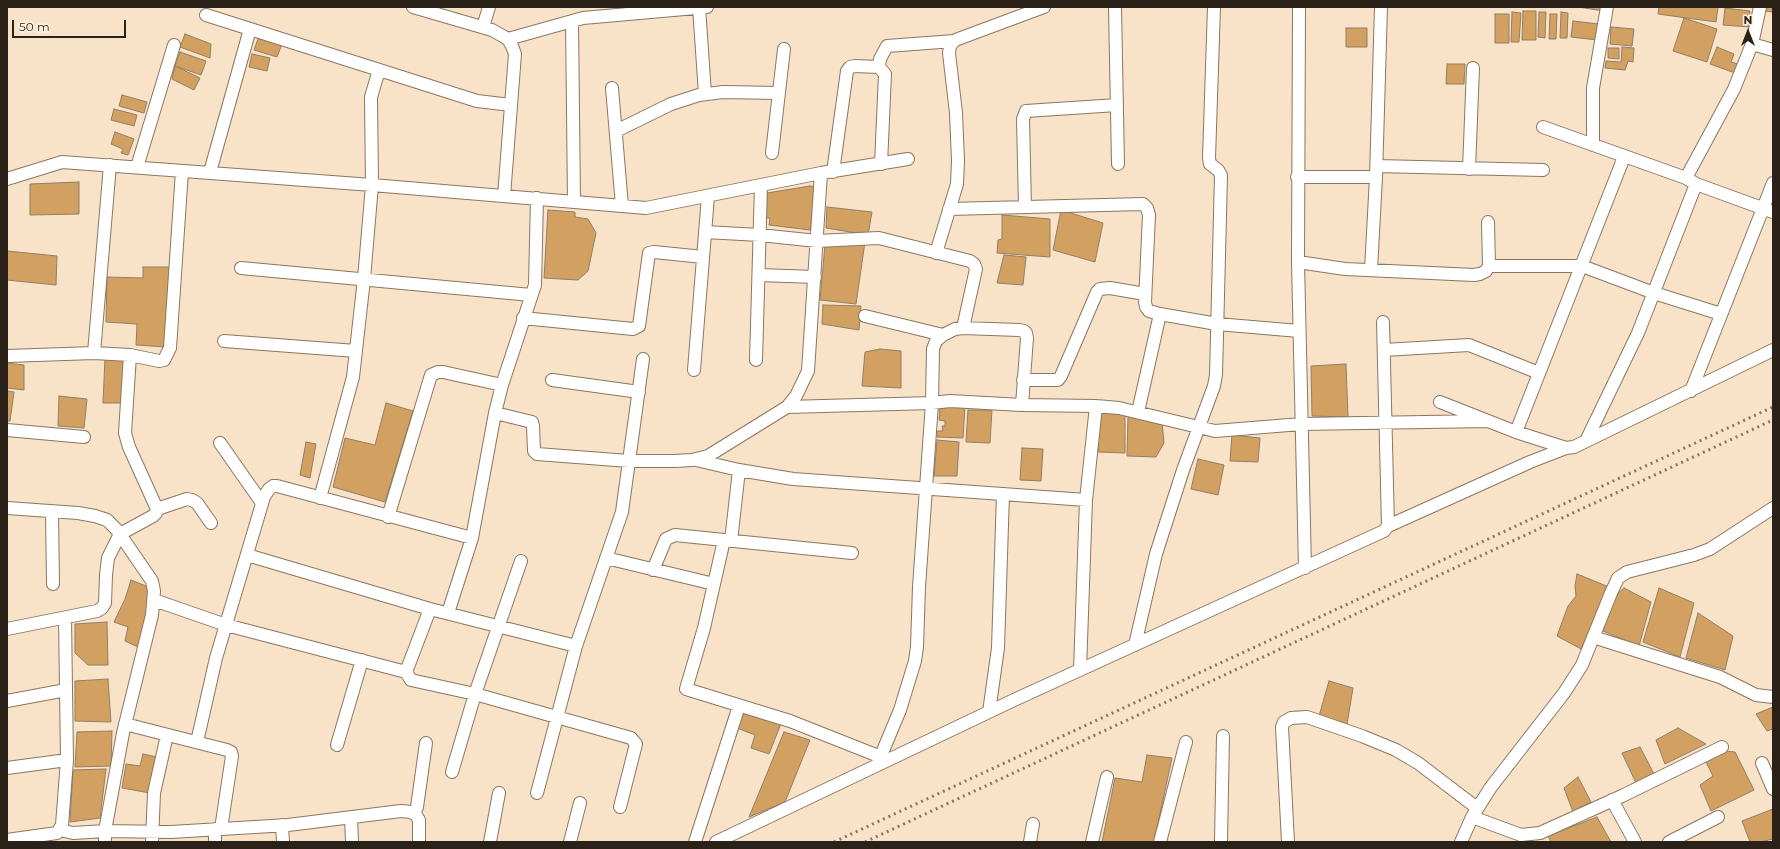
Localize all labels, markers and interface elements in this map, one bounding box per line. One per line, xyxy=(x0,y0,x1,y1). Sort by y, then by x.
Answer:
scale bar xyxy=(14,12,128,38)
north arrow xyxy=(1728,12,1768,52)
text: N xyxy=(1744,13,1752,27)
text: 50 m xyxy=(19,19,50,34)

